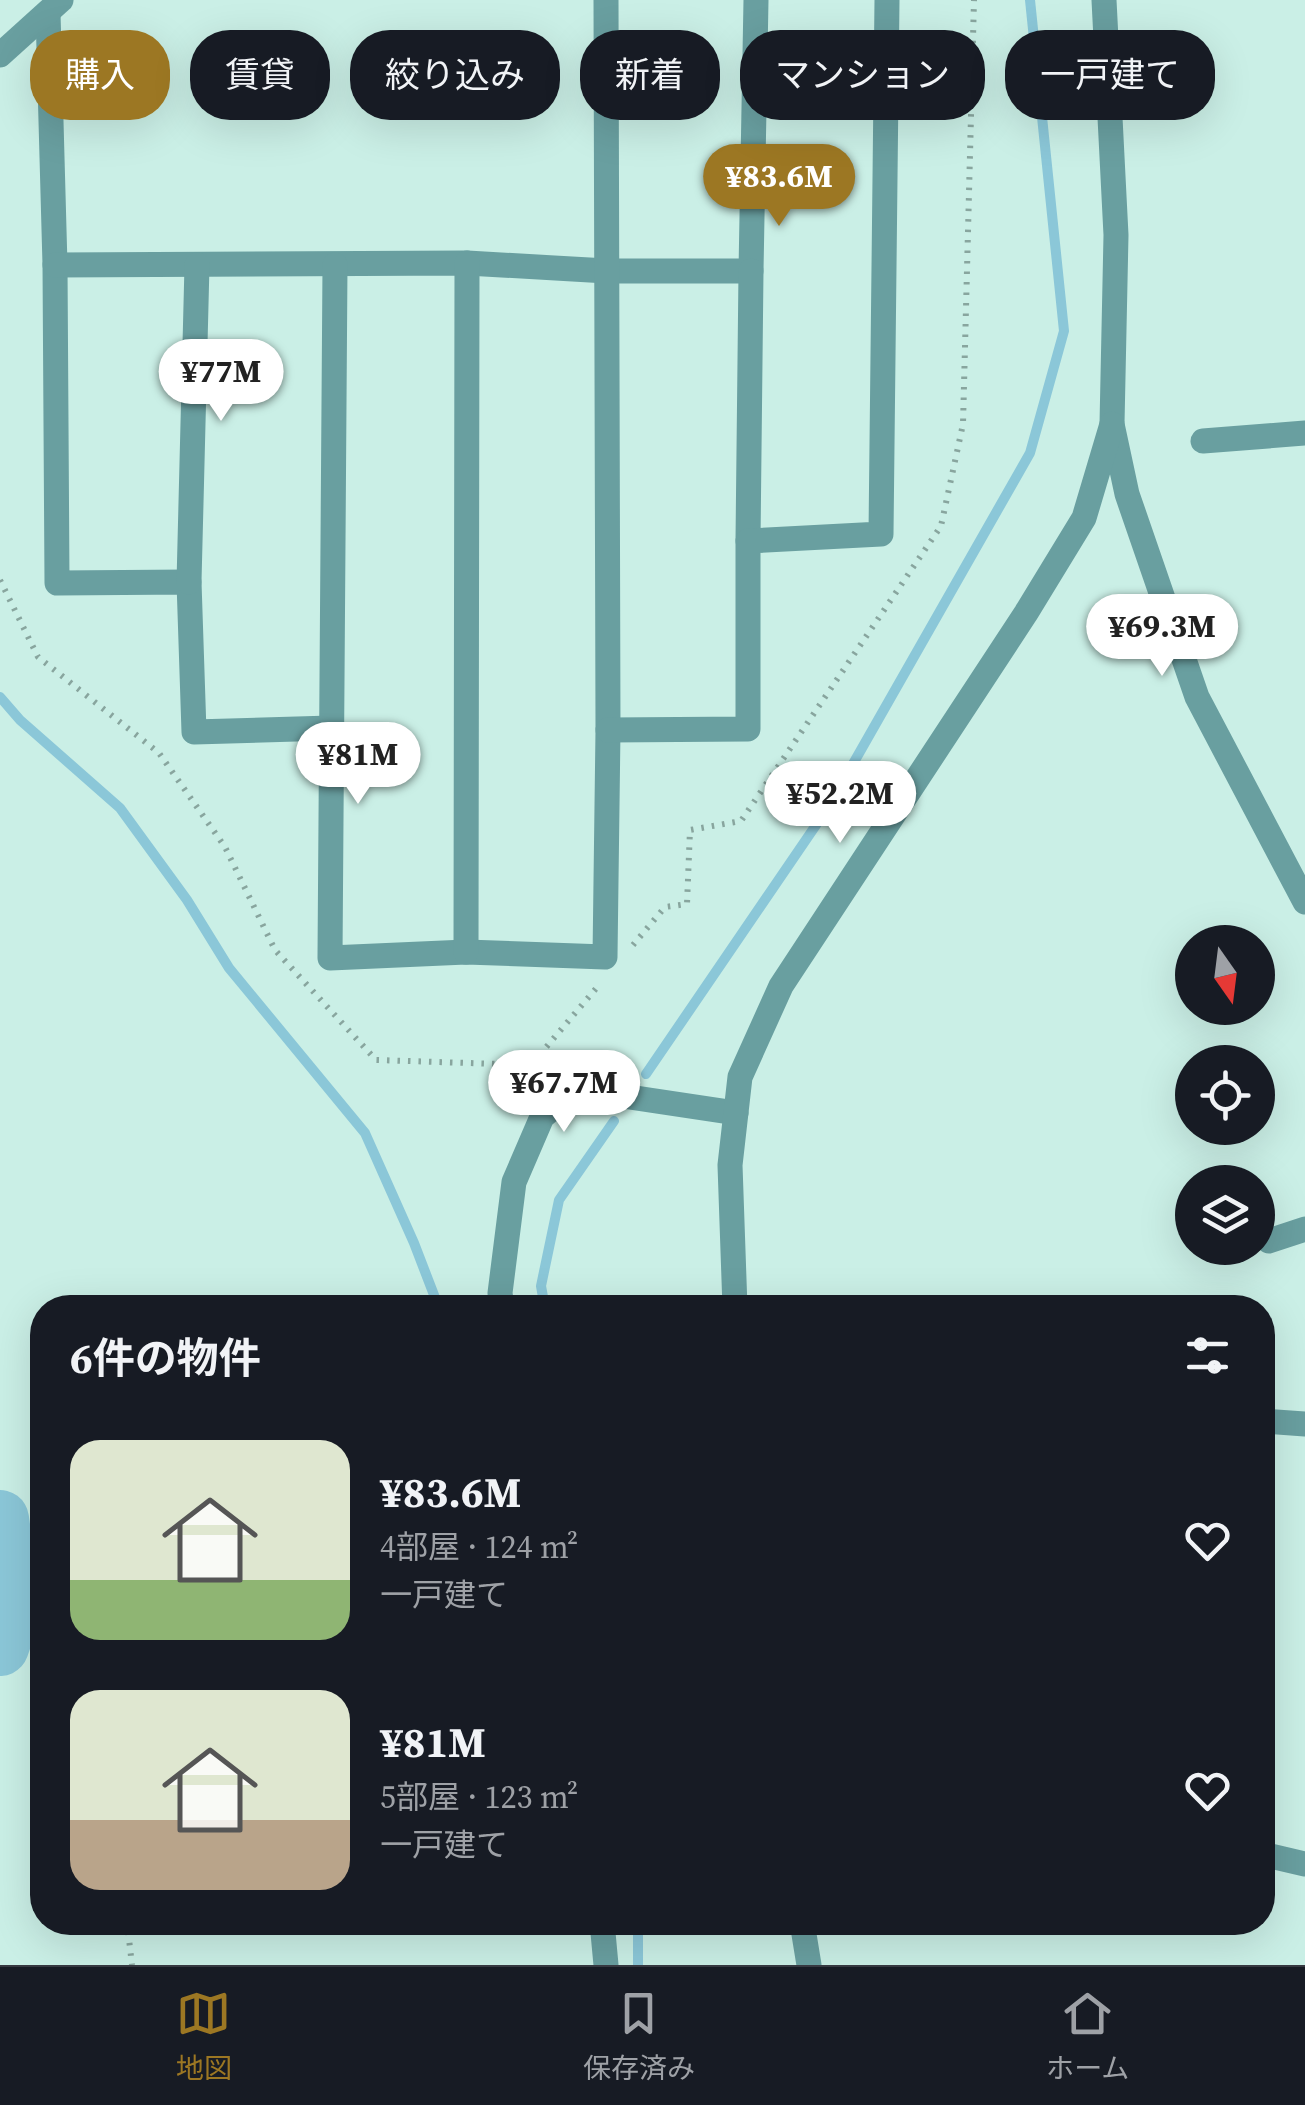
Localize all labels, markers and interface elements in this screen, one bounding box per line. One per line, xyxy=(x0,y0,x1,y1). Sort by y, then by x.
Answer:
chip: 購入 xyxy=(30,30,170,120)
chip: 賃貸 xyxy=(190,30,330,120)
chip: 絞り込み xyxy=(350,30,560,120)
chip: 新着 xyxy=(580,30,720,120)
chip: マンション xyxy=(740,30,985,120)
chip: 一戸建て xyxy=(1005,30,1215,120)
pin: ¥83.6M xyxy=(698,144,860,229)
text: ¥83.6M xyxy=(725,154,833,198)
pin: ¥77M xyxy=(162,339,280,424)
text: ¥77M xyxy=(181,349,261,393)
pin: ¥69.3M xyxy=(1081,594,1243,679)
text: ¥69.3M xyxy=(1108,604,1216,648)
pin: ¥81M xyxy=(299,722,417,807)
text: ¥81M xyxy=(318,732,398,776)
pin: ¥52.2M xyxy=(759,761,921,846)
text: ¥52.2M xyxy=(786,771,894,815)
north arrow xyxy=(1175,925,1275,1025)
map controls xyxy=(1175,925,1275,1265)
button: locate xyxy=(1175,1045,1275,1145)
pin: ¥67.7M xyxy=(483,1050,645,1135)
text: ¥67.7M xyxy=(510,1060,618,1104)
button: layers xyxy=(1175,1165,1275,1265)
icon: filters xyxy=(1180,1328,1235,1383)
text: 6件の物件 xyxy=(70,1329,261,1387)
text: ¥83.6M xyxy=(380,1463,521,1521)
icon: home xyxy=(150,1480,270,1600)
icon: heart xyxy=(1180,1513,1235,1568)
text: 4部屋 · 124 m² xyxy=(380,1525,578,1569)
text: 一戸建て xyxy=(380,1573,508,1617)
text: ¥81M xyxy=(380,1713,486,1771)
icon: home xyxy=(150,1730,270,1850)
icon: heart xyxy=(1180,1763,1235,1818)
text: 5部屋 · 123 m² xyxy=(380,1775,578,1819)
text: 一戸建て xyxy=(380,1823,508,1867)
tab: 地図 xyxy=(176,1986,232,2087)
tab: 保存済み xyxy=(583,1986,695,2087)
tab: ホーム xyxy=(1046,1986,1129,2087)

